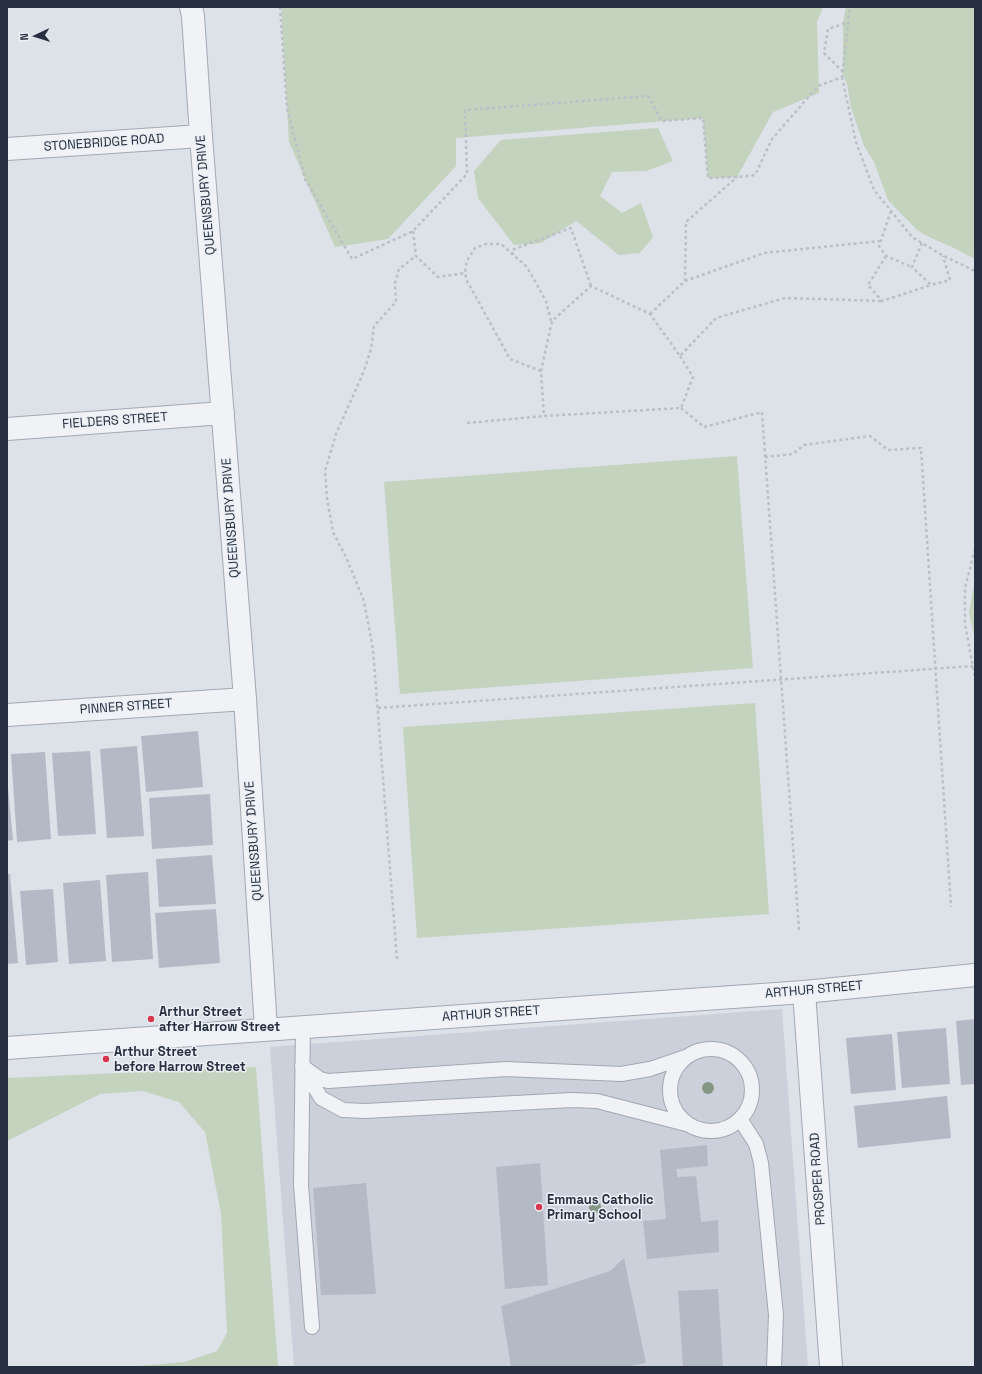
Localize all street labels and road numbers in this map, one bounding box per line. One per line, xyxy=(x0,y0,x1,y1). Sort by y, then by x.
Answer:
street label: STONEBRIDGE ROAD xyxy=(43,131,165,155)
street label: QUEENSBURY DRIVE xyxy=(193,134,219,256)
street label: FIELDERS STREET xyxy=(62,410,168,432)
street label: QUEENSBURY DRIVE xyxy=(219,457,243,579)
street label: PINNER STREET xyxy=(79,696,173,718)
street label: QUEENSBURY DRIVE xyxy=(242,780,266,902)
street label: ARTHUR STREET xyxy=(764,978,864,1002)
street label: ARTHUR STREET xyxy=(441,1003,541,1025)
street label: PROSPER ROAD xyxy=(807,1132,829,1226)

